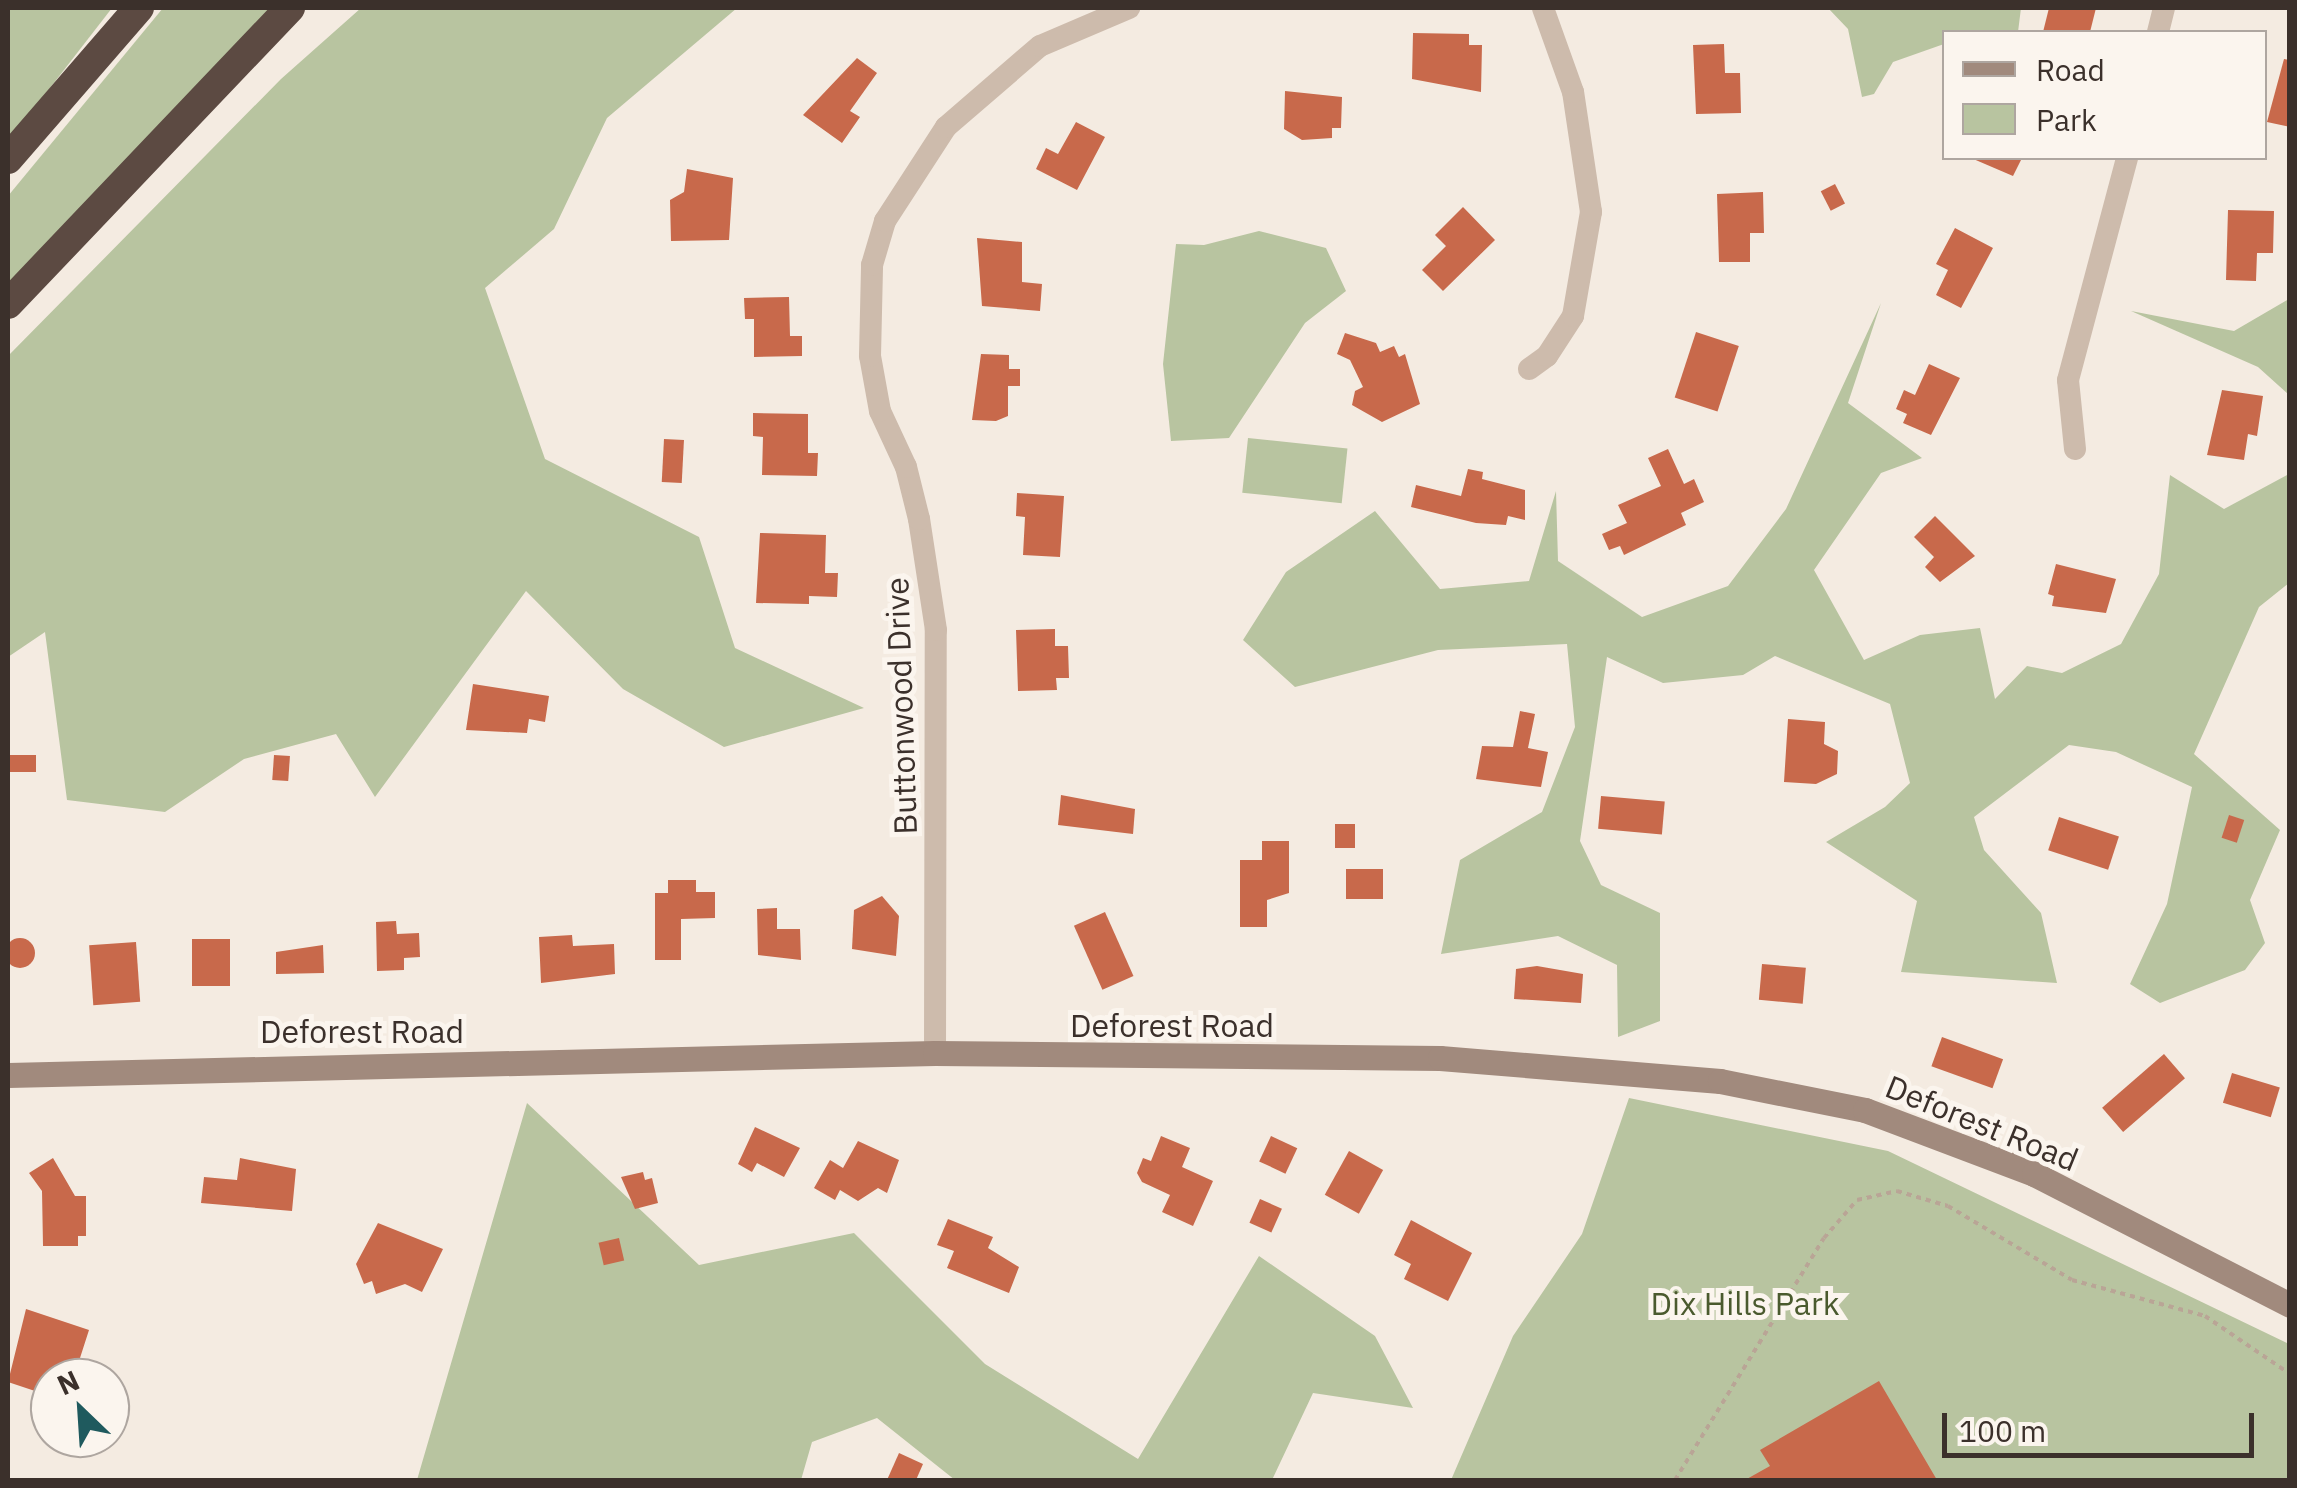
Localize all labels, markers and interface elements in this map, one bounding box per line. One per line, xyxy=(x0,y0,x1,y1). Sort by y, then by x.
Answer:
legend xyxy=(1942,30,2267,160)
text: Road xyxy=(2036,50,2105,89)
text: Park xyxy=(2036,100,2097,139)
street label: Buttonwood Drive xyxy=(877,577,925,835)
street label: Deforest Road xyxy=(1070,1006,1274,1044)
street label: Deforest Road xyxy=(260,1012,464,1050)
street label: Deforest Road xyxy=(1880,1067,2084,1179)
park label: Dix Hills Park xyxy=(1650,1284,1840,1322)
north arrow xyxy=(30,1358,130,1458)
text: N xyxy=(51,1361,85,1403)
scale bar xyxy=(1947,1393,2260,1455)
text: 100 m xyxy=(1959,1411,2046,1450)

